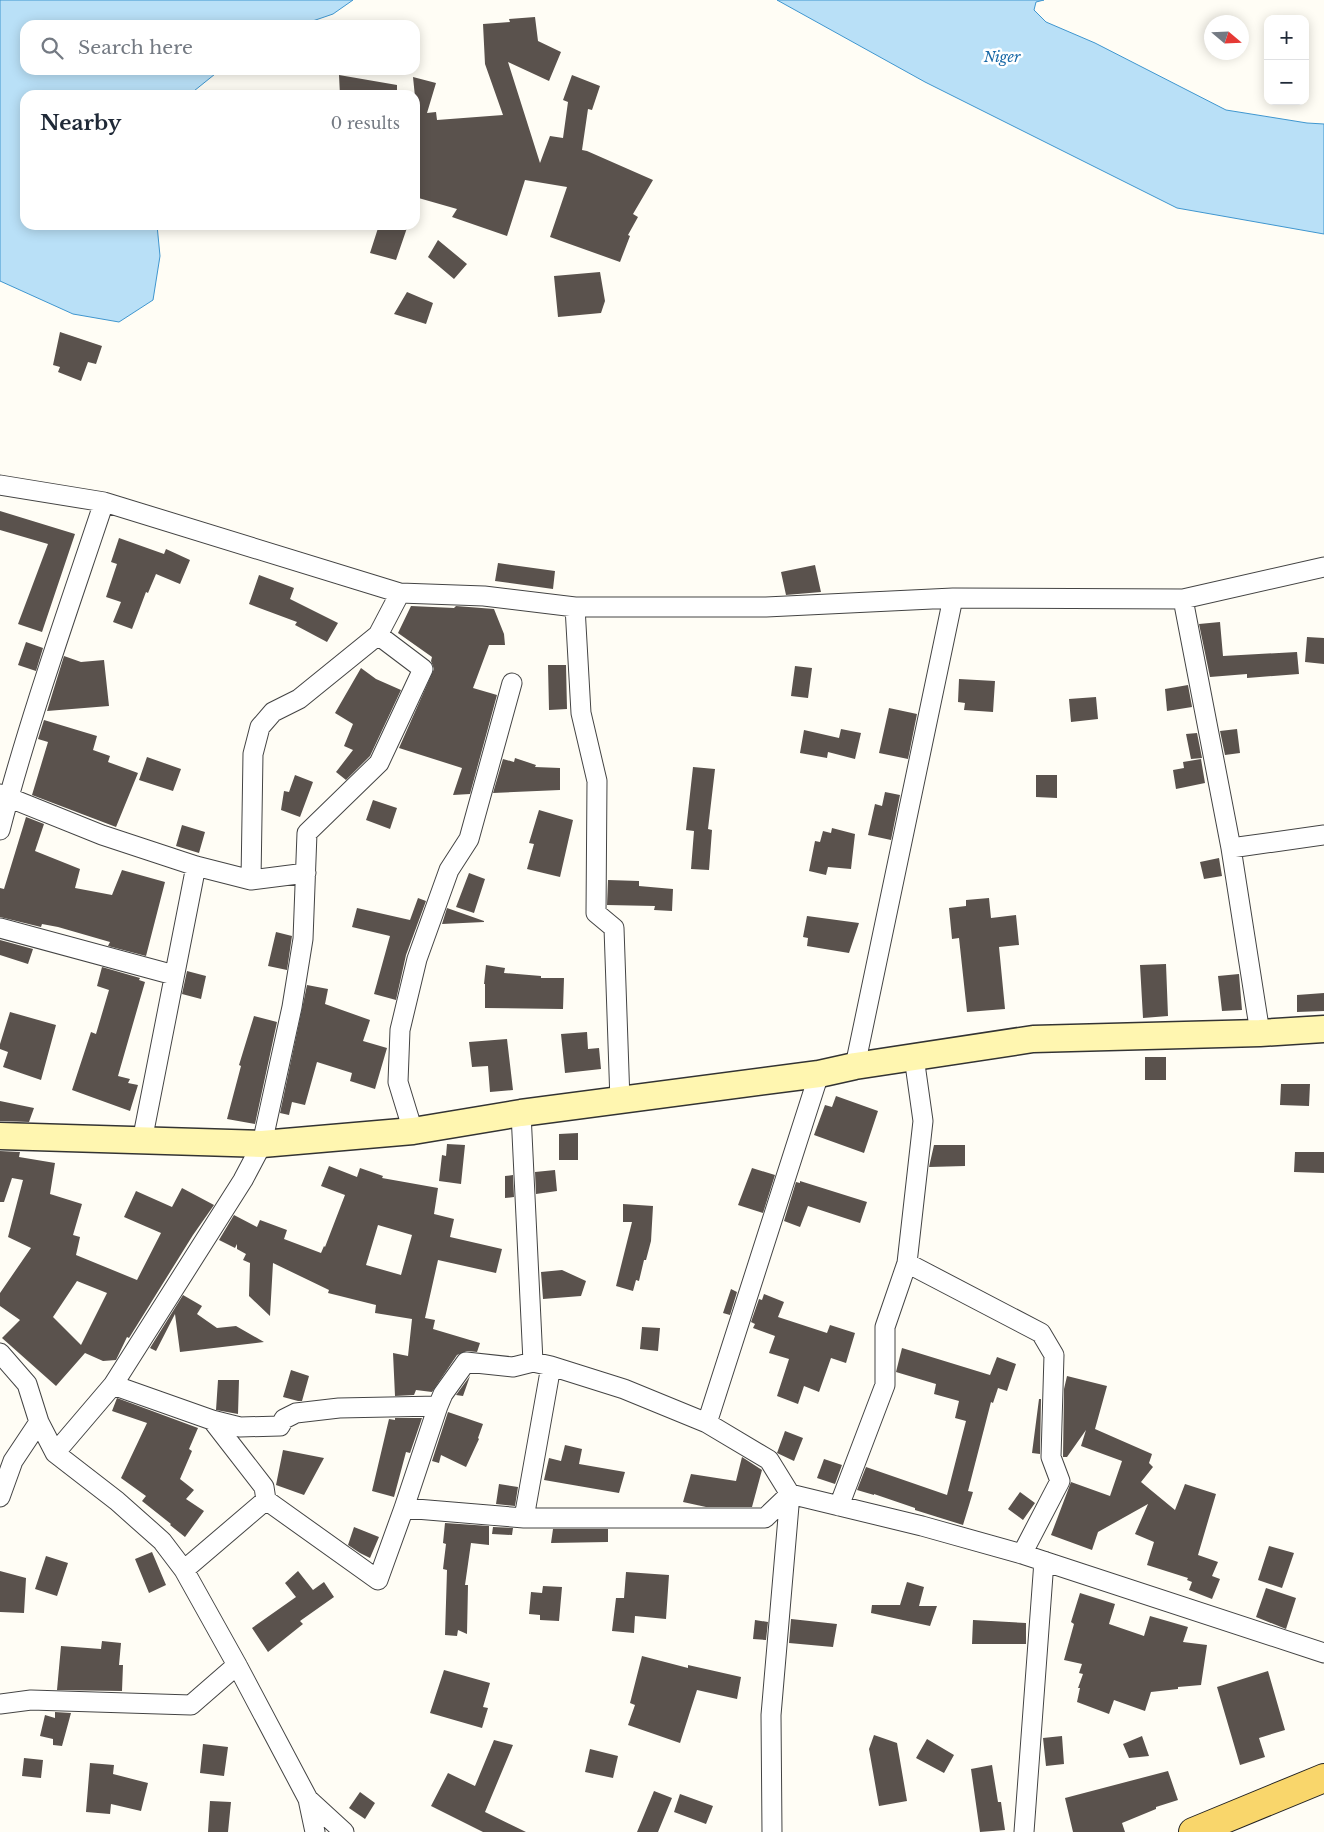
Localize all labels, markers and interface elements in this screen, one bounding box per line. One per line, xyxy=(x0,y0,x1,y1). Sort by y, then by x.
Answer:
north arrow xyxy=(1204,15,1249,60)
map controls xyxy=(1264,15,1309,105)
button: + xyxy=(1264,15,1309,60)
search box xyxy=(20,20,420,75)
icon: search xyxy=(38,34,66,62)
text: Search here xyxy=(78,36,193,59)
water label: Niger xyxy=(983,48,1021,66)
button: − xyxy=(1264,60,1309,105)
text: Nearby xyxy=(40,110,121,136)
text: 0 results xyxy=(331,113,400,133)

